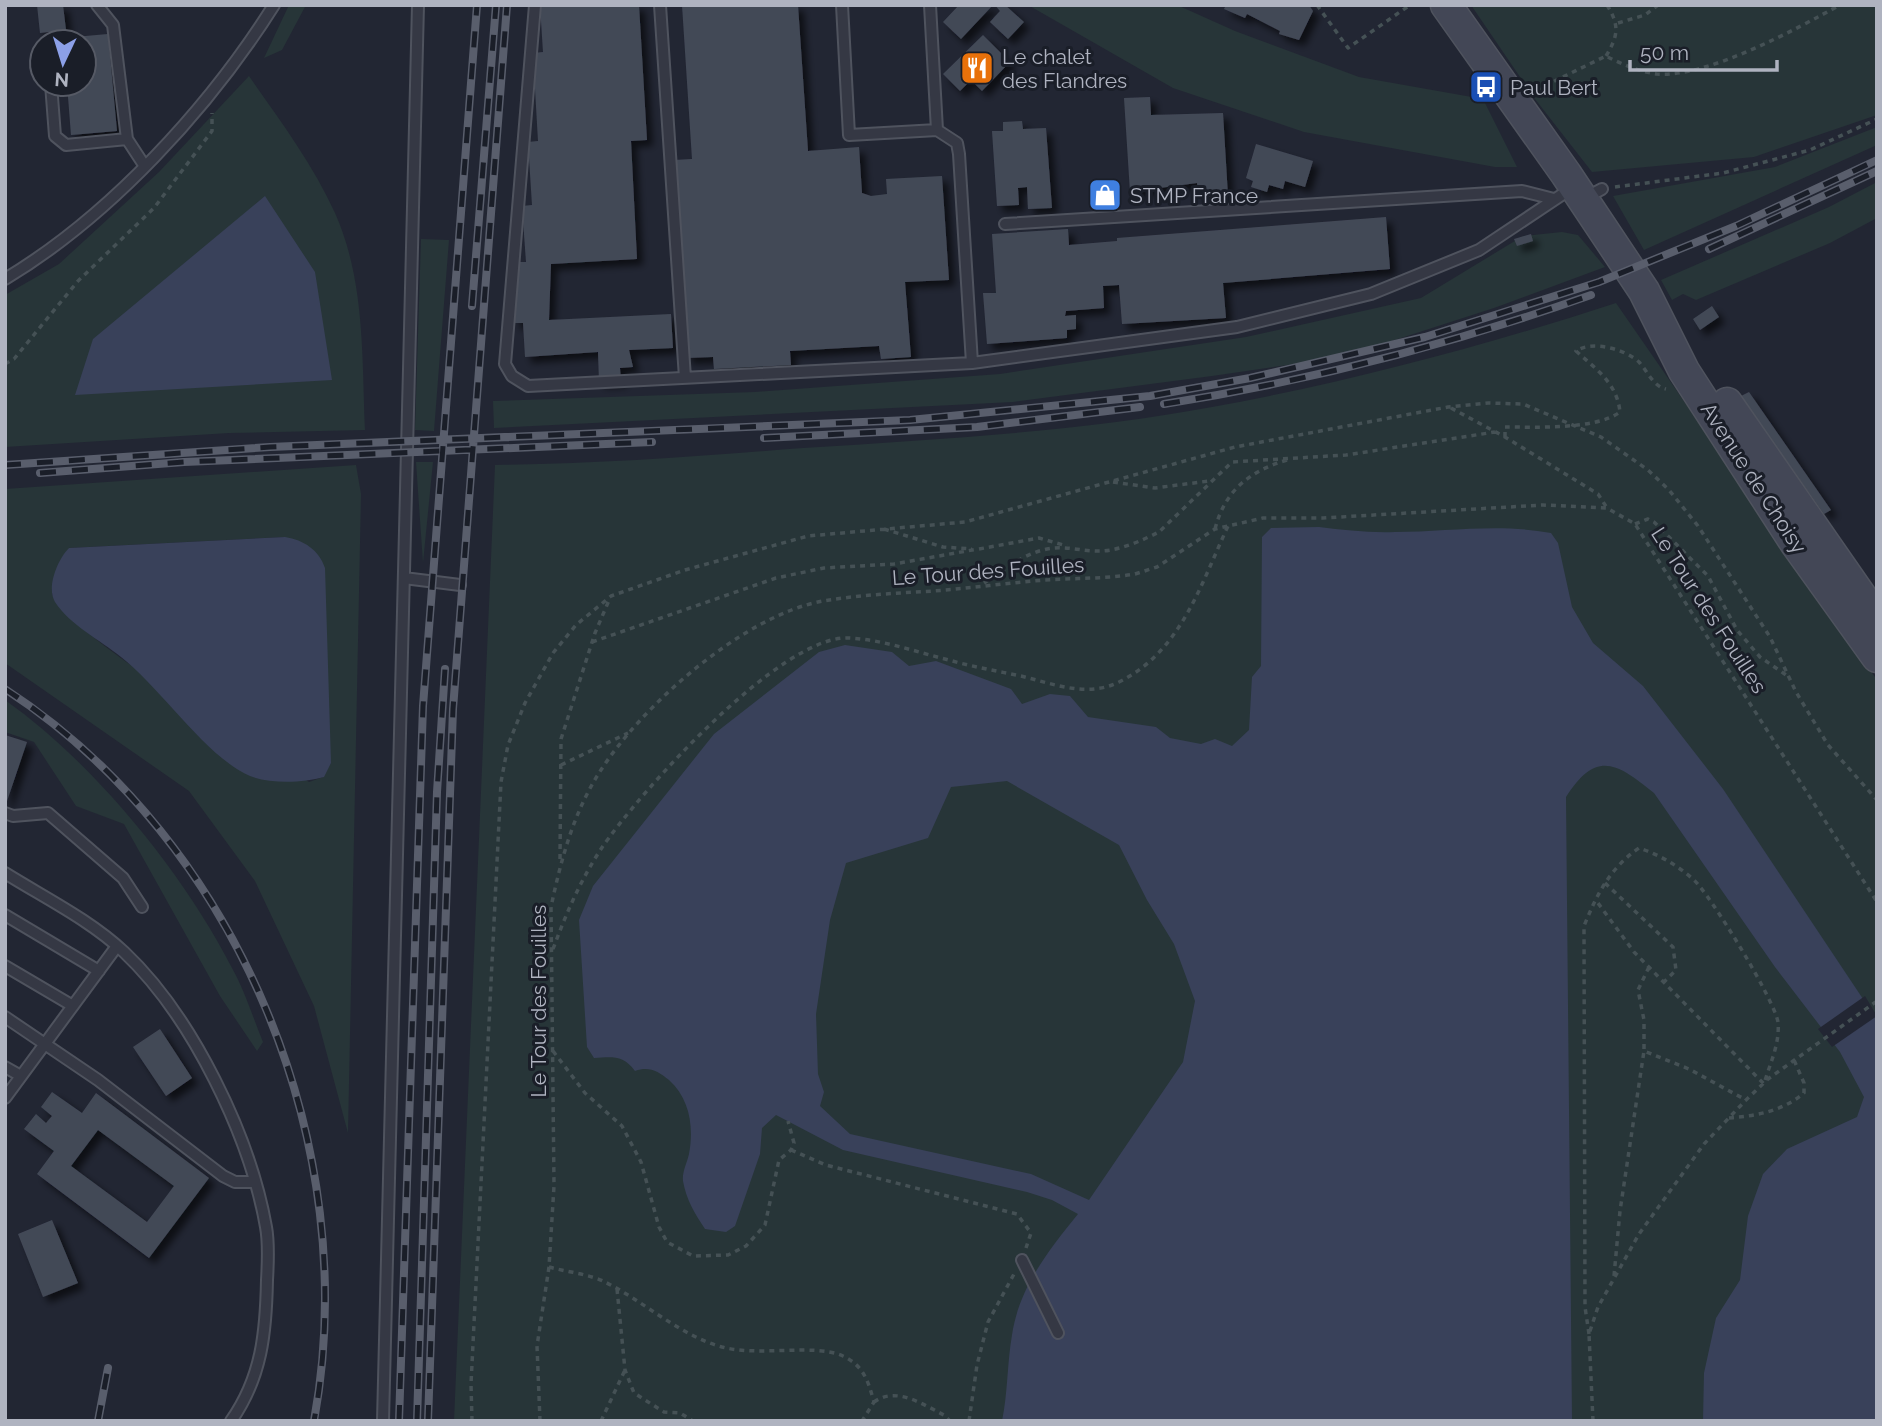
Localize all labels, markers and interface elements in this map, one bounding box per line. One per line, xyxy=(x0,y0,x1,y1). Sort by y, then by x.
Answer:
north arrow xyxy=(28,28,98,98)
scale bar xyxy=(1630,28,1777,72)
text: 50 m xyxy=(1640,40,1689,65)
place label: Le chalet des Flandres xyxy=(1002,44,1127,93)
restaurant icon: Le chalet des Flandres xyxy=(958,49,996,87)
text: N xyxy=(54,68,70,91)
bus stop icon: Paul Bert xyxy=(1467,68,1505,106)
place label: Paul Bert xyxy=(1510,75,1598,100)
shop icon: STMP France xyxy=(1086,176,1124,214)
place label: STMP France xyxy=(1130,183,1258,208)
street label: Avenue de Choisy xyxy=(1696,398,1812,558)
street label: Le Tour des Fouilles xyxy=(1646,522,1772,698)
street label: Le Tour des Fouilles xyxy=(891,552,1085,590)
street label: Le Tour des Fouilles xyxy=(526,905,551,1097)

